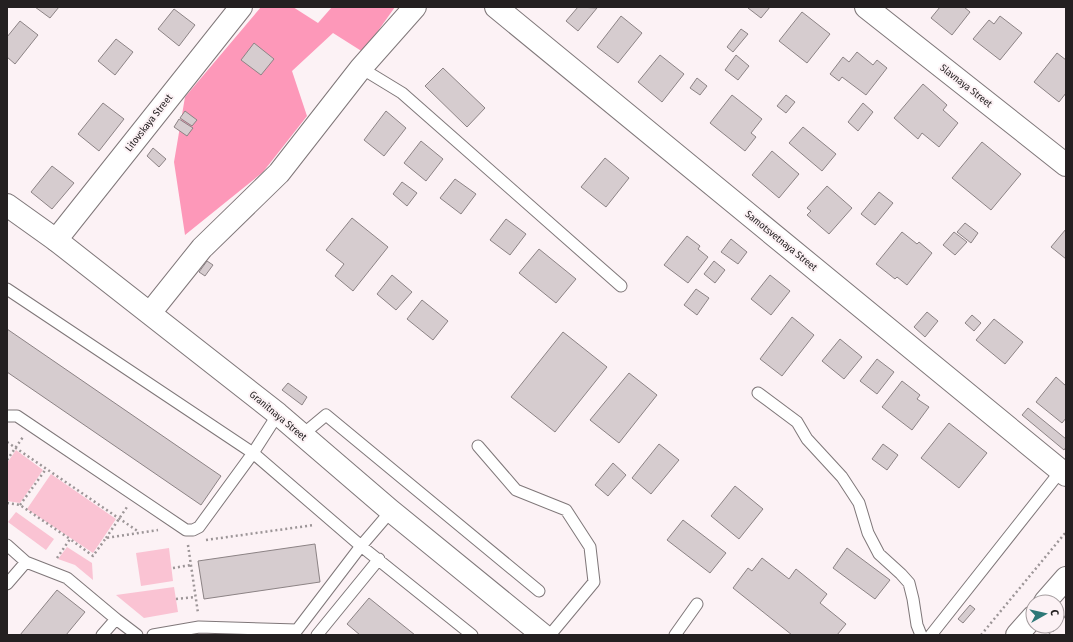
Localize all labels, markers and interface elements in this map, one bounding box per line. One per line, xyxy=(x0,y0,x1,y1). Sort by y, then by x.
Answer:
street label: Slavnaya Street xyxy=(938,62,995,111)
street label: Litovskaya Street xyxy=(123,91,176,154)
street label: Samotsvetnaya Street xyxy=(743,208,820,274)
street label: Granitnaya Street xyxy=(247,389,310,444)
north arrow xyxy=(1025,594,1065,634)
text: С xyxy=(1048,609,1061,617)

